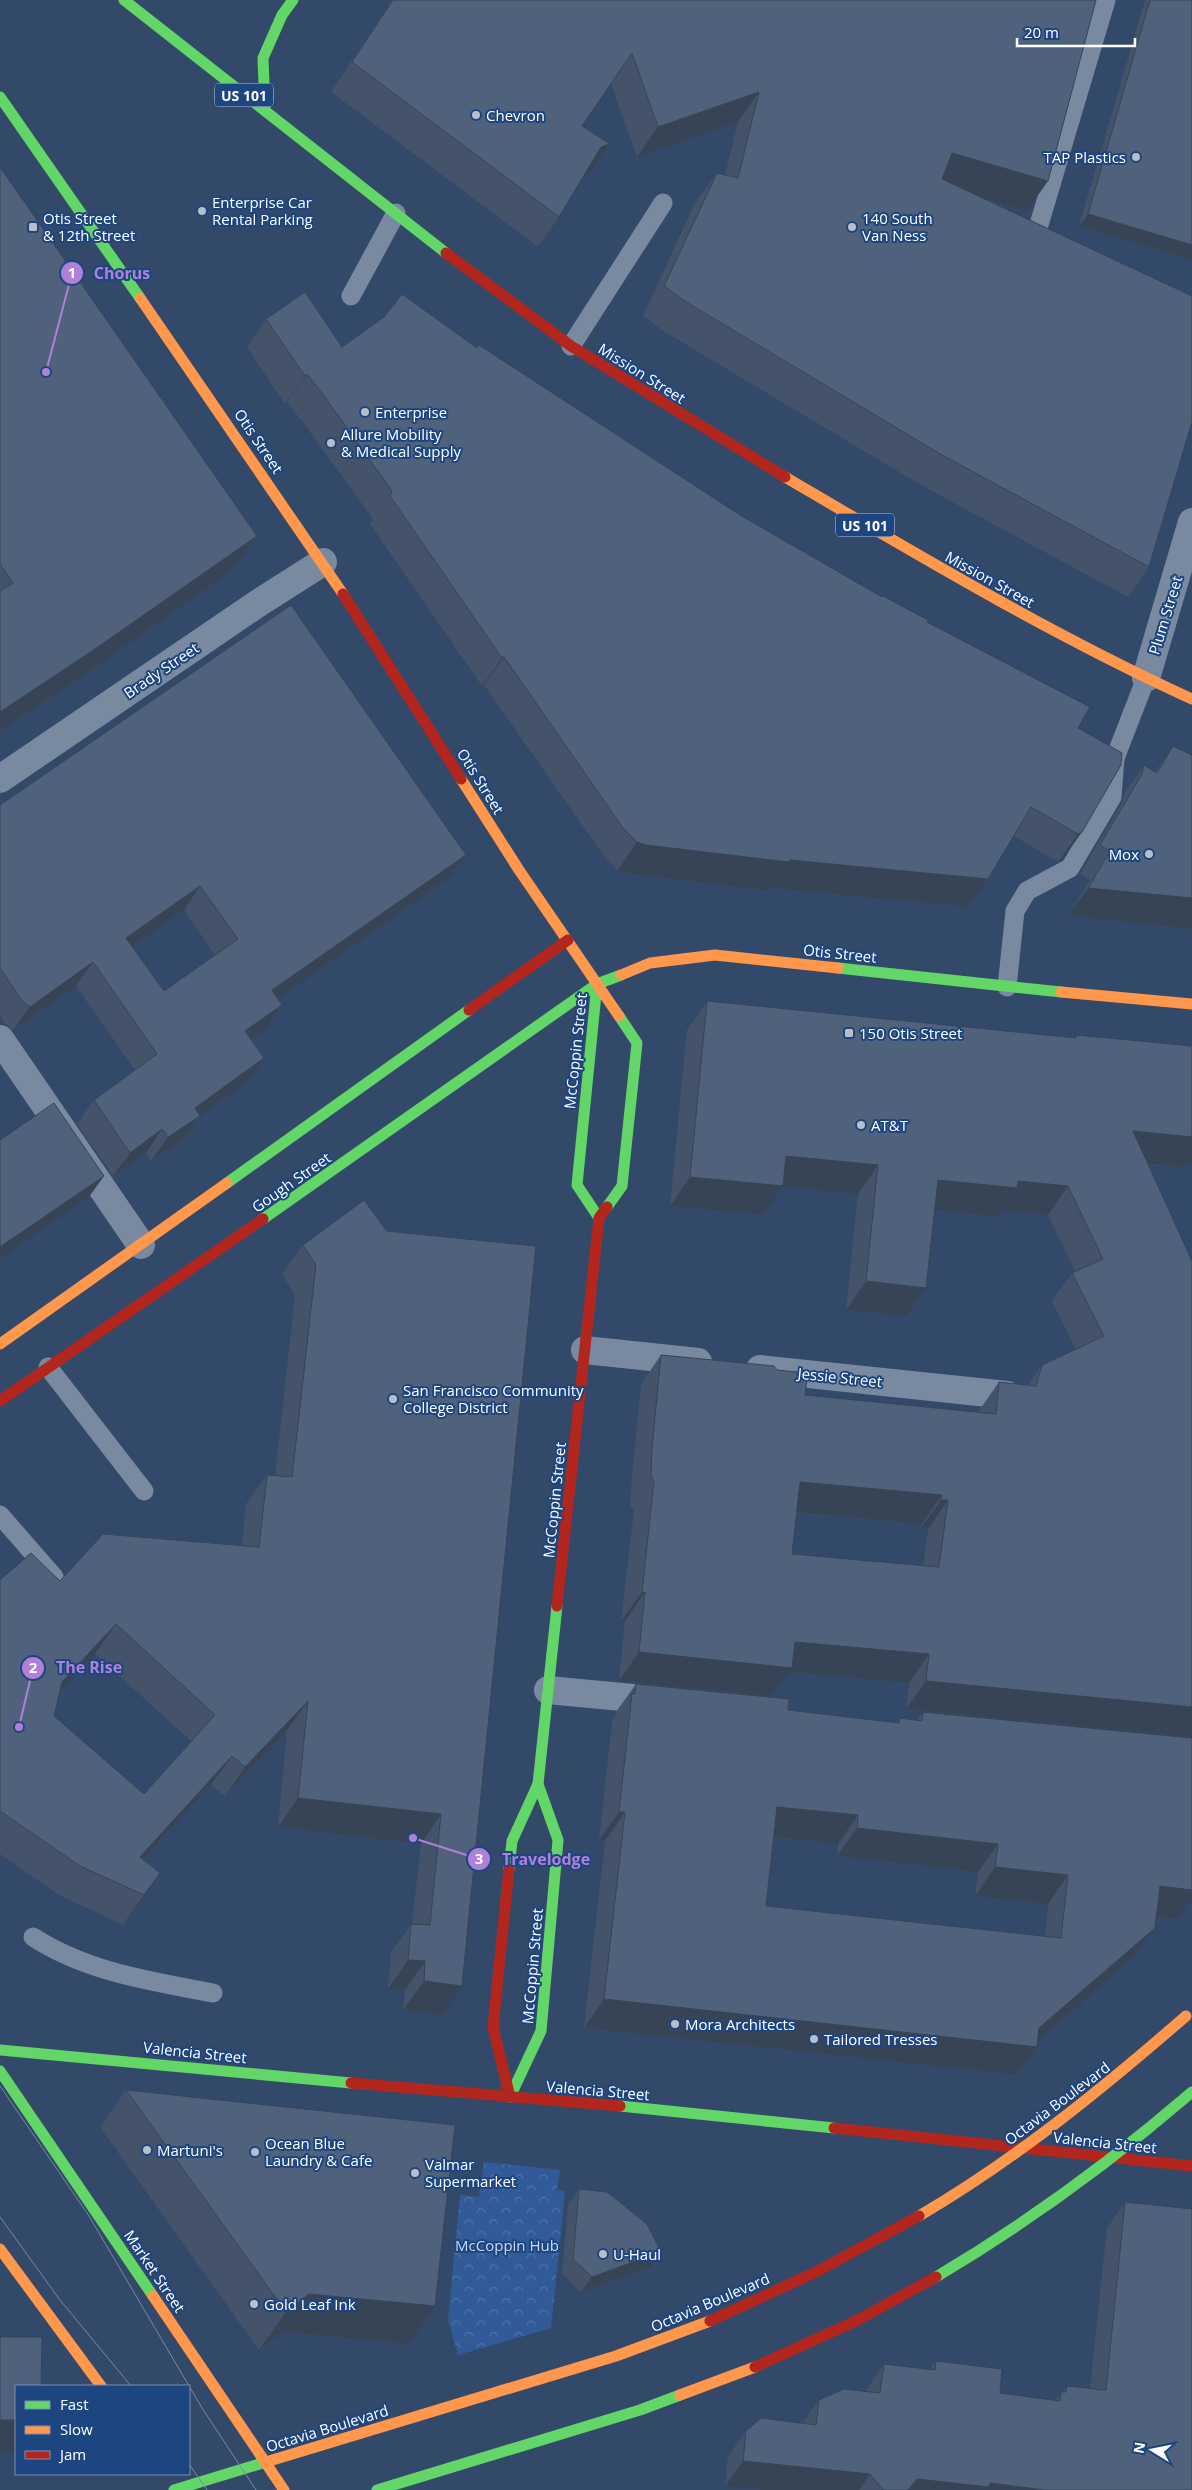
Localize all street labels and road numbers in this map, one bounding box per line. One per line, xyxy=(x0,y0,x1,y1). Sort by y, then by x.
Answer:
road number: US 101 xyxy=(215,84,273,106)
street label: Mission Street xyxy=(595,338,689,408)
street label: Otis Street xyxy=(230,405,288,477)
road number: US 101 xyxy=(836,514,894,536)
street label: Mission Street xyxy=(942,546,1038,612)
street label: Plum Street xyxy=(1143,573,1187,657)
street label: Brady Street xyxy=(119,637,203,703)
street label: Otis Street xyxy=(453,744,509,818)
street label: Otis Street xyxy=(802,939,878,967)
street label: McCoppin Street xyxy=(559,992,591,1110)
street label: Gough Street xyxy=(247,1147,335,1217)
street label: Jessie Street xyxy=(795,1362,883,1391)
street label: McCoppin Street xyxy=(538,1441,570,1559)
street label: McCoppin Street xyxy=(517,1907,547,2025)
street label: Valencia Street xyxy=(142,2037,248,2067)
street label: Octavia Boulevard xyxy=(1000,2057,1114,2149)
street label: Valencia Street xyxy=(545,2076,651,2104)
street label: Valencia Street xyxy=(1052,2127,1158,2157)
street label: Market Street xyxy=(120,2226,190,2316)
street label: Octavia Boulevard xyxy=(647,2268,773,2336)
street label: Octavia Boulevard xyxy=(263,2400,391,2456)

